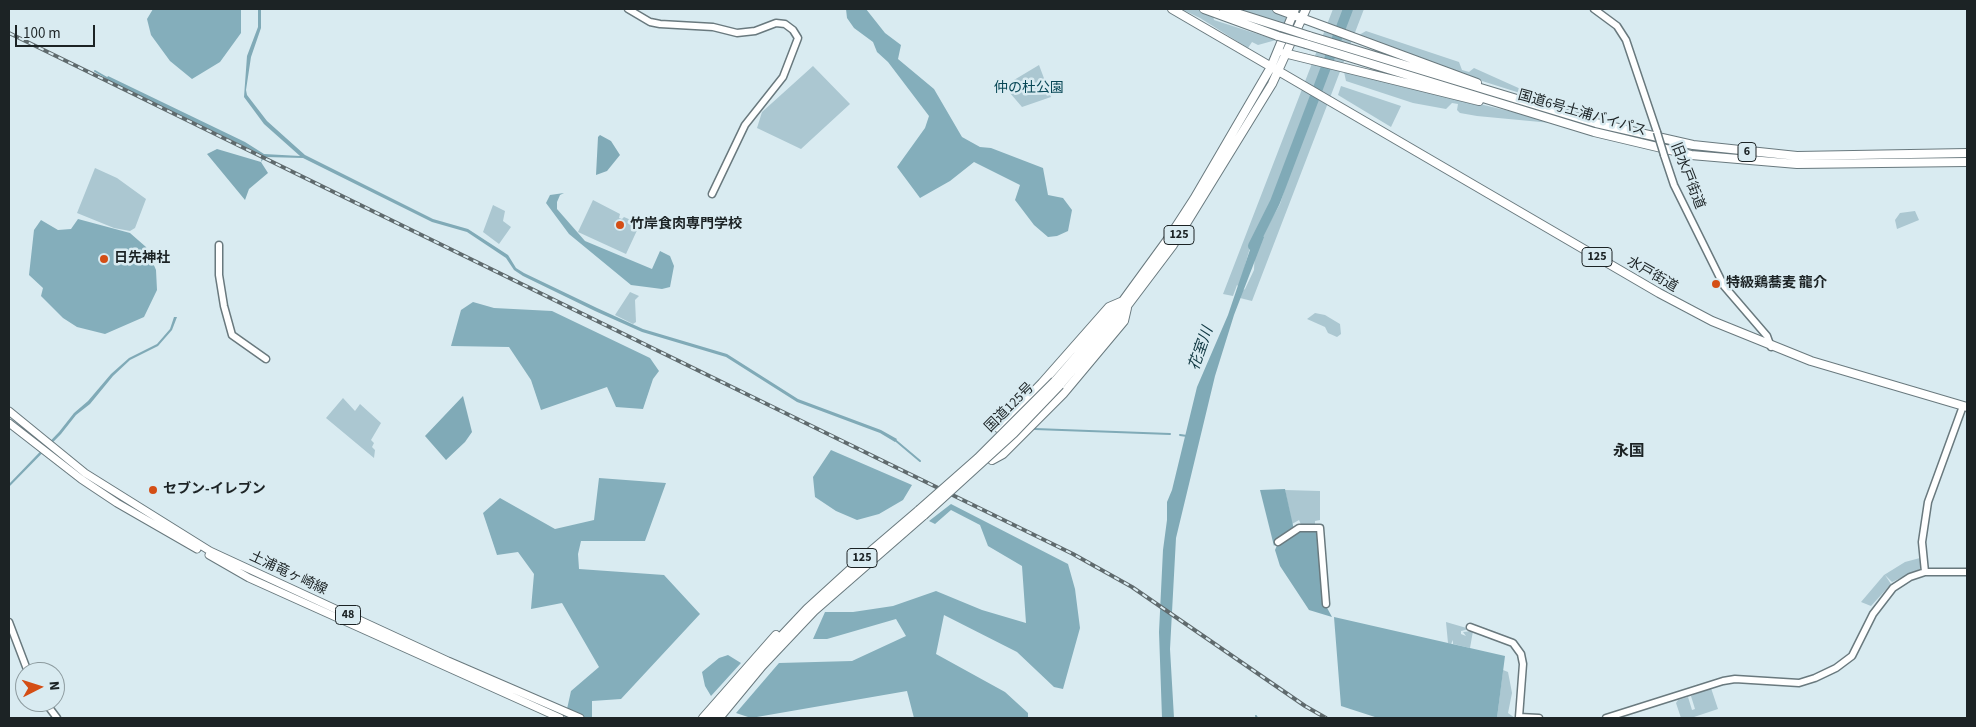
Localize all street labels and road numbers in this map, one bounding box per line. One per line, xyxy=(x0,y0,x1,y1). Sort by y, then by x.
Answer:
street label: 国道6号土浦バイパス xyxy=(1516,88,1648,140)
street label: 旧水戸街道 xyxy=(1667,140,1707,212)
road number: 6 xyxy=(1738,142,1756,162)
road number: 125 xyxy=(1164,226,1194,244)
road number: 125 xyxy=(1582,248,1612,266)
street label: 水戸街道 xyxy=(1624,254,1680,296)
street label: 国道125号 xyxy=(982,380,1038,436)
road number: 125 xyxy=(847,548,877,568)
street label: 土浦竜ヶ崎線 xyxy=(246,549,330,599)
road number: 48 xyxy=(336,606,360,624)

